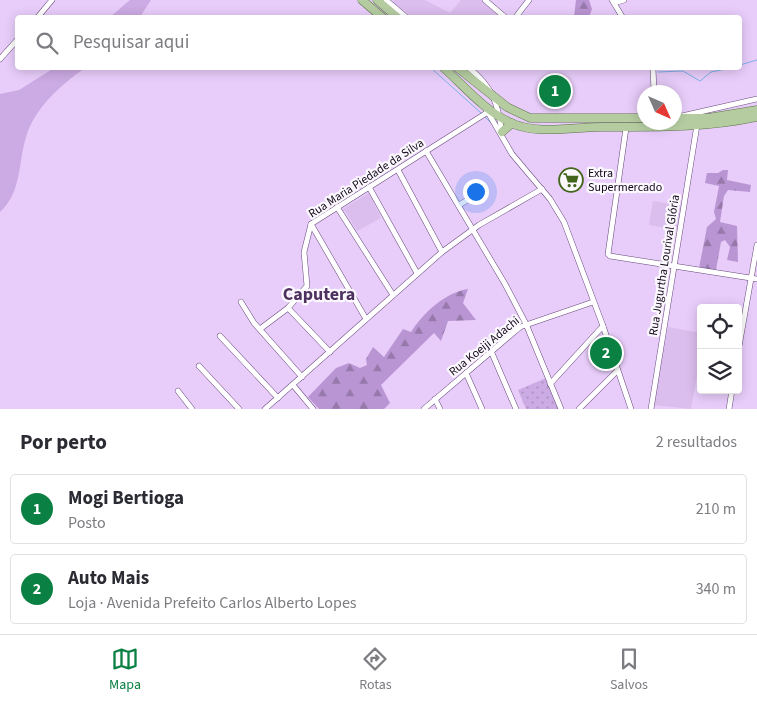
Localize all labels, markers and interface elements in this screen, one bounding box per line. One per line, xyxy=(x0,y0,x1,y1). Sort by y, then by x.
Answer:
search box xyxy=(15,15,742,70)
icon: search xyxy=(33,29,61,57)
text: Pesquisar aqui xyxy=(73,29,189,56)
pin: 1 xyxy=(539,72,571,110)
north arrow xyxy=(637,85,682,130)
street label: Rua Maria Piedade da Silva xyxy=(305,135,427,222)
place label: Extra Supermercado xyxy=(588,165,662,196)
supermarket icon: Extra Supermercado xyxy=(558,167,584,193)
your location xyxy=(463,179,489,205)
street label: Rua Jugurtha Lourival Glória xyxy=(645,193,684,337)
district label: Caputera xyxy=(283,282,355,307)
map controls xyxy=(697,304,742,394)
button: locate xyxy=(697,304,742,349)
street label: Rua Koeiji Adachi xyxy=(445,313,523,380)
pin: 2 xyxy=(590,334,622,372)
button: layers xyxy=(697,349,742,394)
text: Por perto xyxy=(20,427,107,457)
text: 2 resultados xyxy=(656,431,737,453)
text: Mogi Bertioga xyxy=(68,485,184,512)
text: 1 xyxy=(33,498,41,520)
text: 210 m xyxy=(696,498,736,520)
text: Posto xyxy=(68,512,106,534)
text: Auto Mais xyxy=(68,565,149,592)
text: 2 xyxy=(33,578,41,600)
text: 340 m xyxy=(696,578,736,600)
text: Loja · Avenida Prefeito Carlos Alberto Lopes xyxy=(68,592,357,614)
tab: Mapa xyxy=(109,645,141,695)
tab: Rotas xyxy=(359,645,392,695)
tab: Salvos xyxy=(610,645,648,695)

